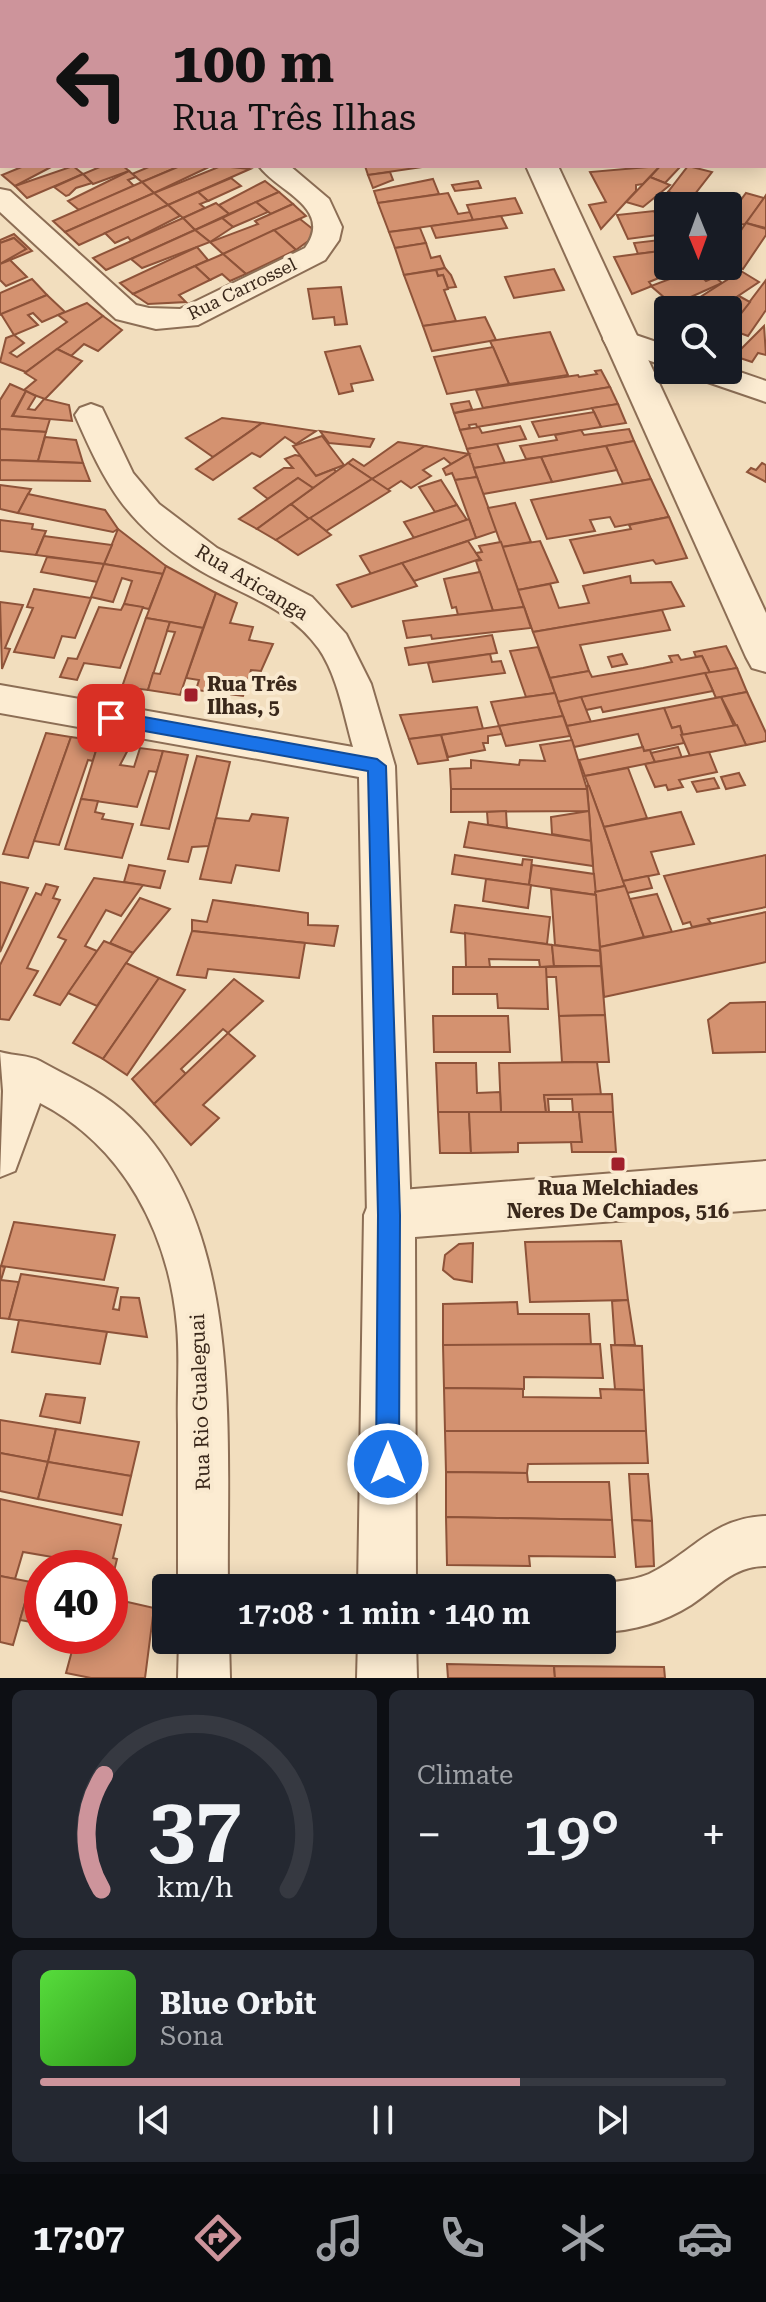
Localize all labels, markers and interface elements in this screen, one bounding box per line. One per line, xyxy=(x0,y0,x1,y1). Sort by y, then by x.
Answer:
text: 100 m xyxy=(172,30,334,96)
icon: left xyxy=(40,32,144,136)
text: Rua Três Ilhas xyxy=(172,97,416,139)
north arrow xyxy=(654,192,742,280)
map controls xyxy=(654,192,742,384)
street label: Rua Carrossel xyxy=(184,253,300,324)
button: search xyxy=(654,296,742,384)
street label: Rua Aricanga xyxy=(191,539,313,625)
place label: Rua Três Ilhas, 5 xyxy=(207,672,297,719)
pin xyxy=(77,684,145,752)
marker: Rua Três Ilhas, 5 xyxy=(182,686,200,704)
icon: arrive xyxy=(89,696,133,740)
marker: Rua Melchiades Neres De Campos, 516 xyxy=(609,1155,627,1173)
place label: Rua Melchiades Neres De Campos, 516 xyxy=(507,1176,729,1223)
street label: Rua Rio Gualeguai xyxy=(185,1313,215,1491)
position arrow xyxy=(346,1422,430,1506)
speed limit sign: 40 xyxy=(24,1550,128,1654)
text: 17:08 · 1 min · 140 m xyxy=(238,1596,530,1631)
text: Climate xyxy=(417,1760,513,1790)
text: 37 xyxy=(148,1779,241,1876)
text: 19° xyxy=(523,1799,620,1870)
text: − xyxy=(417,1809,442,1861)
text: + xyxy=(701,1809,726,1861)
text: km/h xyxy=(156,1870,233,1904)
text: Blue Orbit xyxy=(160,1986,316,2021)
text: Sona xyxy=(160,2021,223,2051)
icon: previous xyxy=(132,2098,176,2142)
icon: pause xyxy=(361,2098,405,2142)
icon: next xyxy=(590,2098,634,2142)
icon: directions xyxy=(190,2210,246,2266)
icon: music xyxy=(312,2210,368,2266)
icon: phone xyxy=(434,2210,490,2266)
icon: climate xyxy=(555,2210,611,2266)
icon: car xyxy=(677,2210,733,2266)
text: 17:07 xyxy=(33,2217,125,2259)

